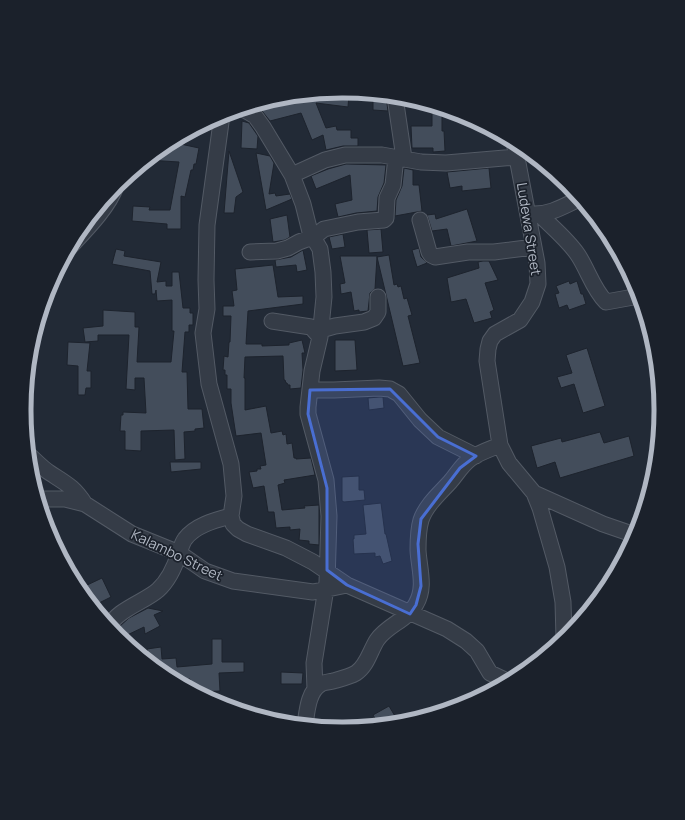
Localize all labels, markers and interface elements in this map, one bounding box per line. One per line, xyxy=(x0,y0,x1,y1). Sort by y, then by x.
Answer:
street label: Ludewa Street xyxy=(513,181,546,277)
street label: Kalambo Street xyxy=(128,524,226,585)

